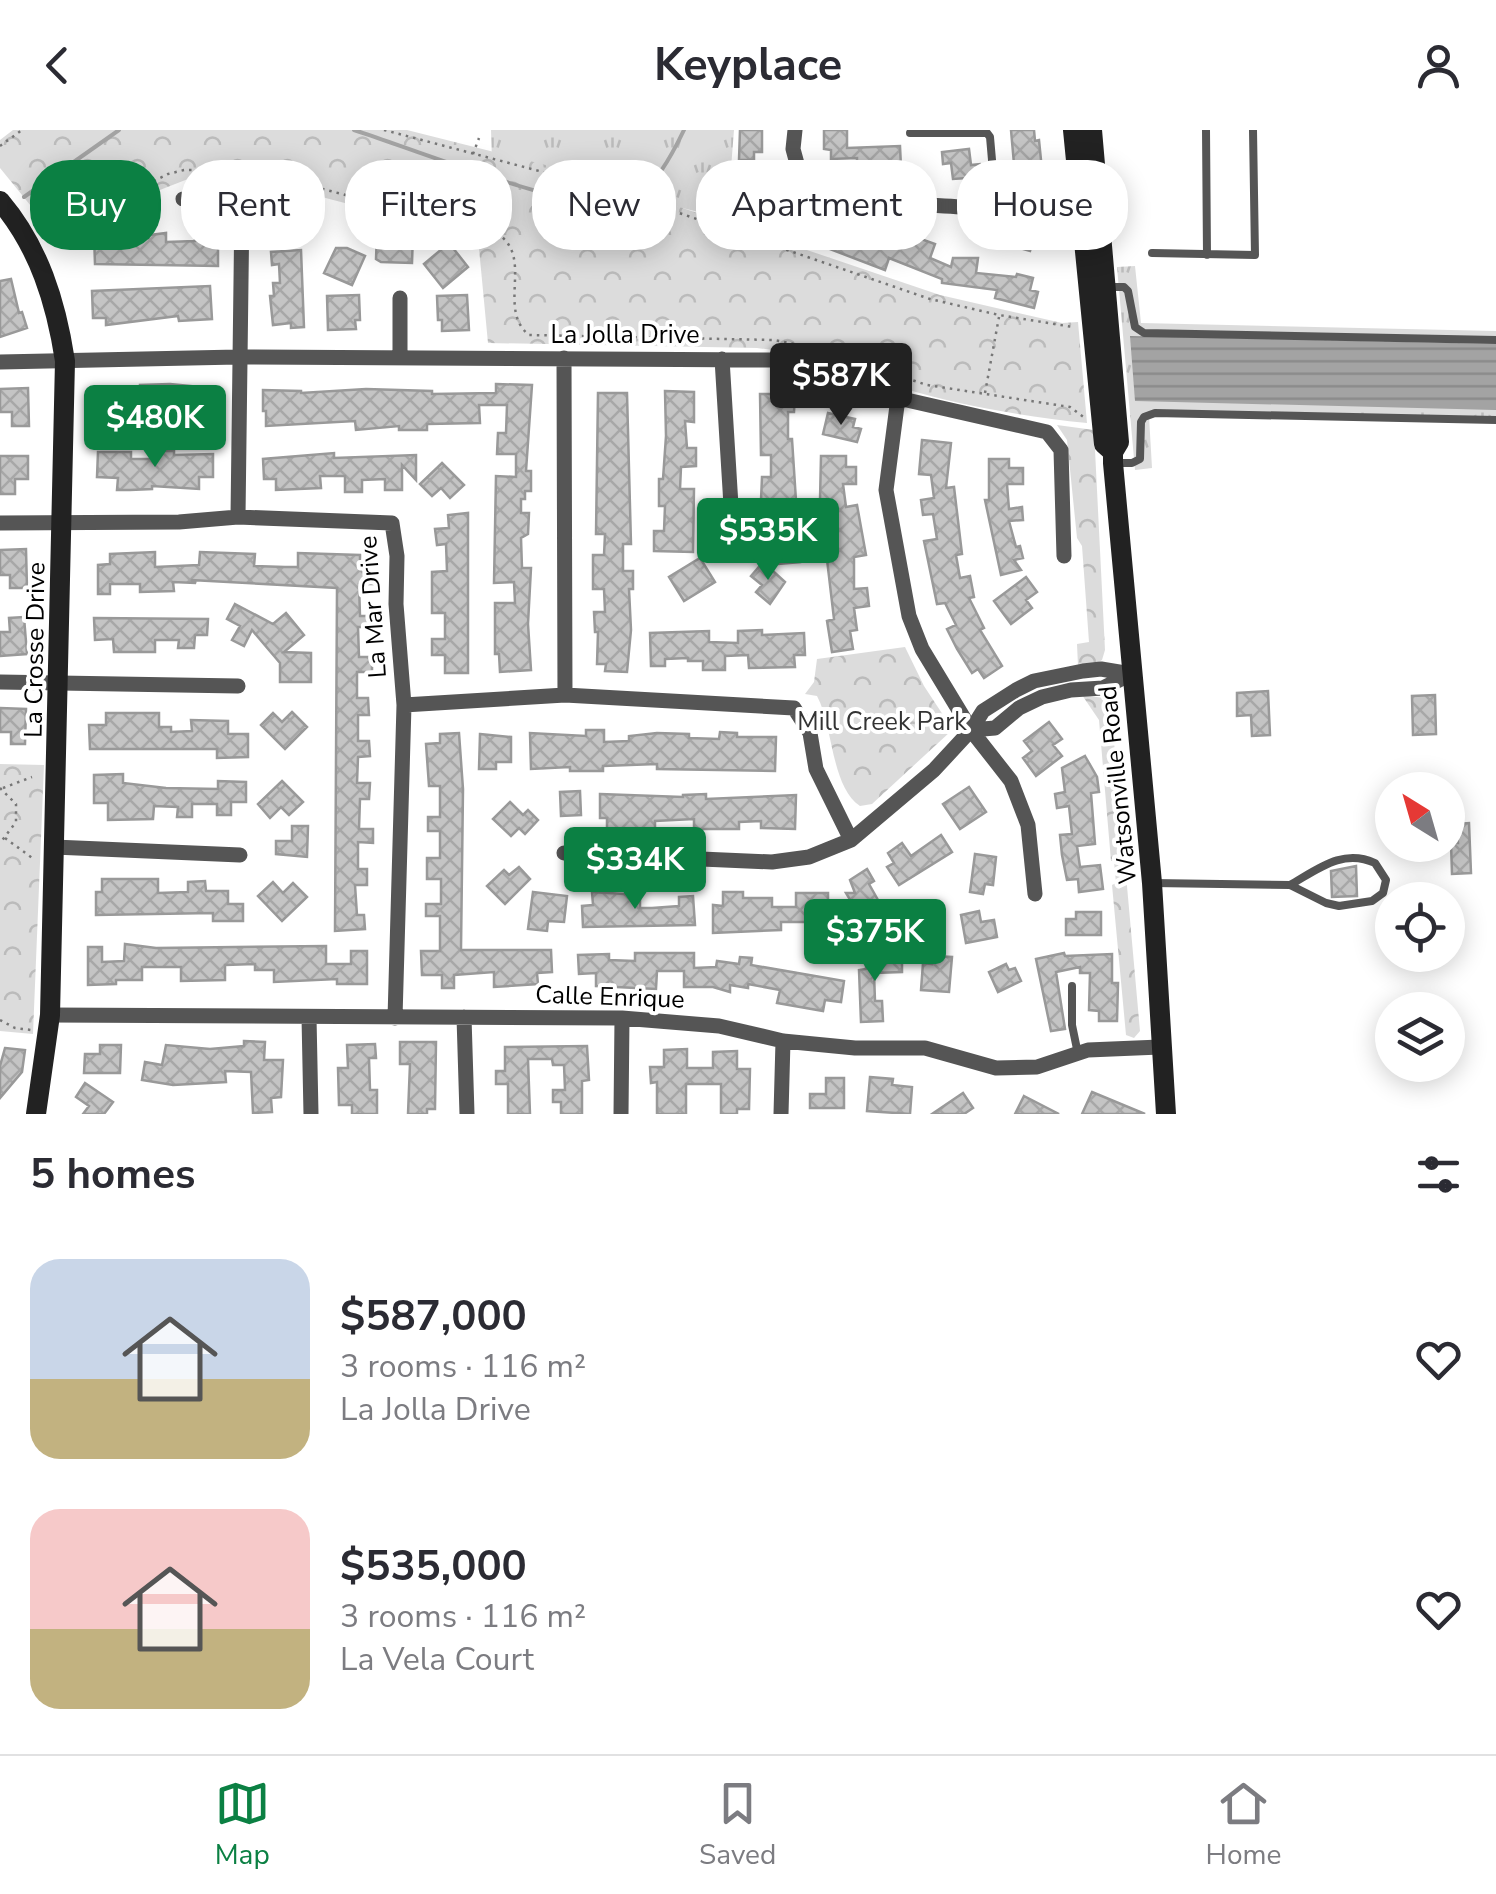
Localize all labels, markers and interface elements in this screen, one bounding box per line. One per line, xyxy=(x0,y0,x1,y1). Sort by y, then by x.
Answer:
text: Keyplace xyxy=(654,35,842,96)
icon: back xyxy=(30,38,85,93)
icon: person xyxy=(1411,38,1466,93)
chip: Buy xyxy=(30,160,161,250)
chip: Rent xyxy=(181,160,325,250)
chip: Filters xyxy=(345,160,512,250)
chip: New xyxy=(532,160,676,250)
chip: Apartment xyxy=(696,160,937,250)
chip: House xyxy=(957,160,1128,250)
street label: La Jolla Drive xyxy=(550,318,700,352)
pin: $587K xyxy=(771,343,911,428)
text: $587K xyxy=(792,354,890,397)
pin: $480K xyxy=(85,385,225,470)
text: $480K xyxy=(106,396,204,439)
pin: $535K xyxy=(698,498,838,583)
text: $535K xyxy=(719,509,817,552)
street label: La Mar Drive xyxy=(351,535,395,679)
street label: La Crosse Drive xyxy=(16,562,54,738)
street label: Watsonville Road xyxy=(1091,684,1145,886)
park label: Mill Creek Park xyxy=(797,705,967,739)
north arrow xyxy=(1375,772,1465,862)
map controls xyxy=(1375,772,1465,1082)
pin: $334K xyxy=(565,827,705,912)
text: $334K xyxy=(586,838,684,881)
button: locate xyxy=(1375,882,1465,972)
pin: $375K xyxy=(805,899,945,984)
text: $375K xyxy=(826,910,924,953)
street label: Calle Enrique xyxy=(535,977,685,1017)
button: layers xyxy=(1375,992,1465,1082)
text: 5 homes xyxy=(30,1146,195,1203)
icon: filters xyxy=(1411,1147,1466,1202)
text: $587,000 xyxy=(340,1288,527,1345)
icon: home xyxy=(110,1299,230,1419)
icon: heart xyxy=(1411,1332,1466,1387)
text: 3 rooms · 116 m² xyxy=(340,1345,586,1388)
text: La Jolla Drive xyxy=(340,1388,531,1431)
text: $535,000 xyxy=(340,1538,527,1595)
icon: home xyxy=(110,1549,230,1669)
icon: heart xyxy=(1411,1582,1466,1637)
text: 3 rooms · 116 m² xyxy=(340,1595,586,1638)
text: La Vela Court xyxy=(340,1638,534,1681)
tab: Map xyxy=(215,1776,270,1874)
tab: Saved xyxy=(699,1776,776,1874)
tab: Home xyxy=(1206,1776,1281,1874)

